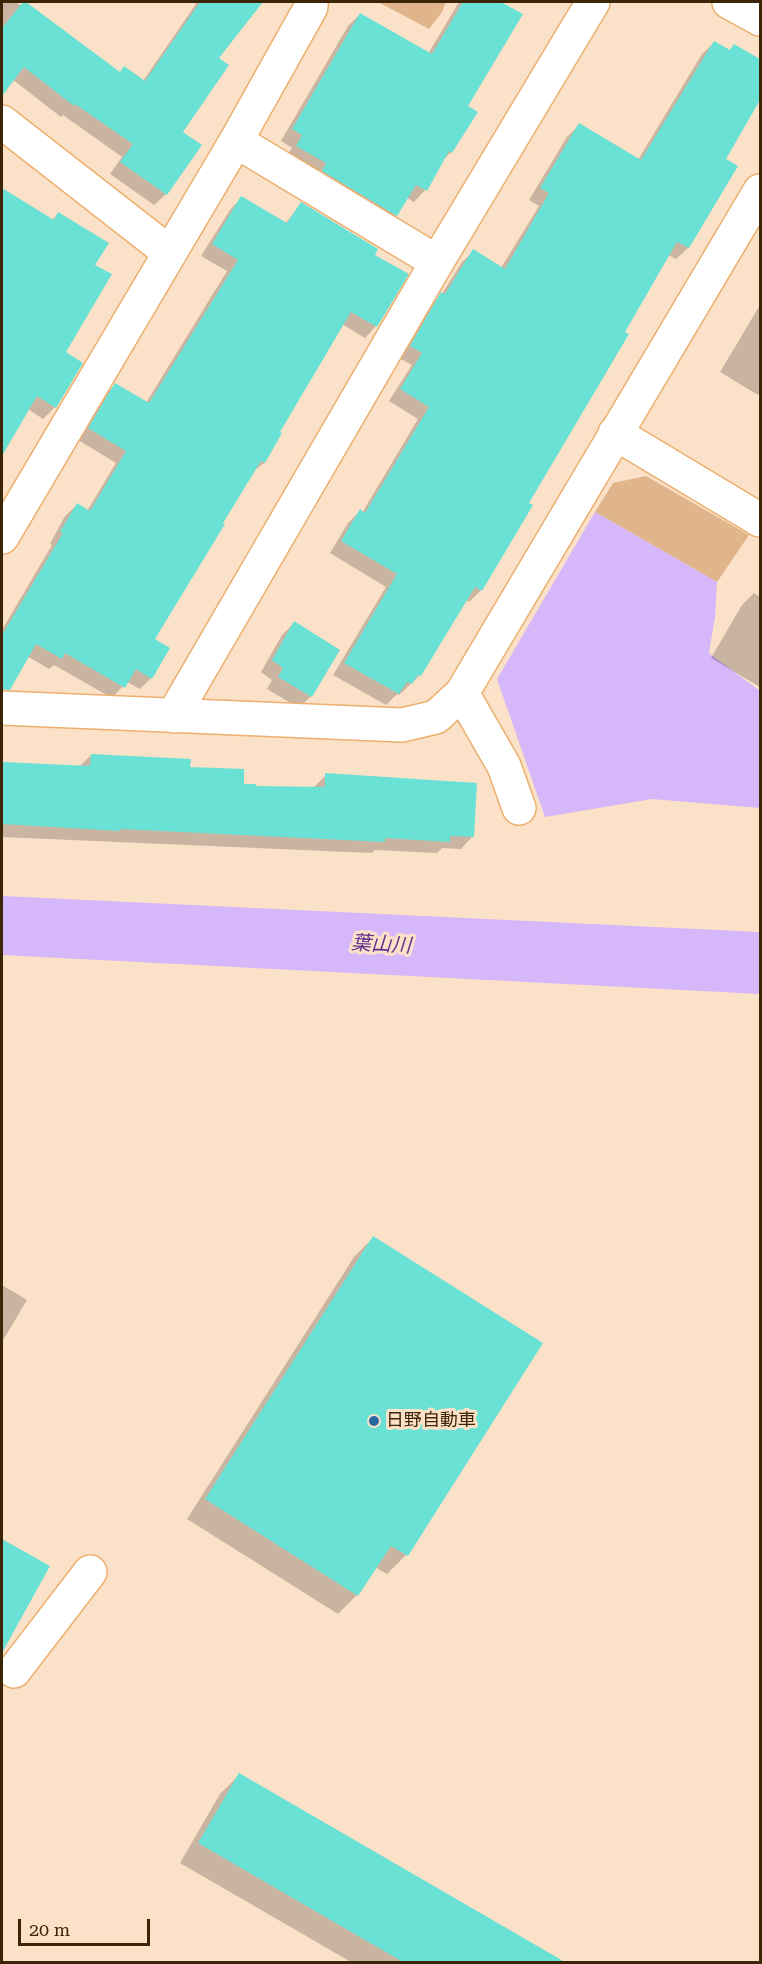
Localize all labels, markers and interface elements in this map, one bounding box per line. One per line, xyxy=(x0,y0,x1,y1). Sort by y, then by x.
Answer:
water label: 葉山川 xyxy=(350,931,412,959)
place label: 日野自動車 xyxy=(386,1410,476,1432)
marker: 日野自動車 xyxy=(367,1414,381,1428)
scale bar xyxy=(21,1907,153,1945)
text: 20 m xyxy=(29,1919,70,1940)

